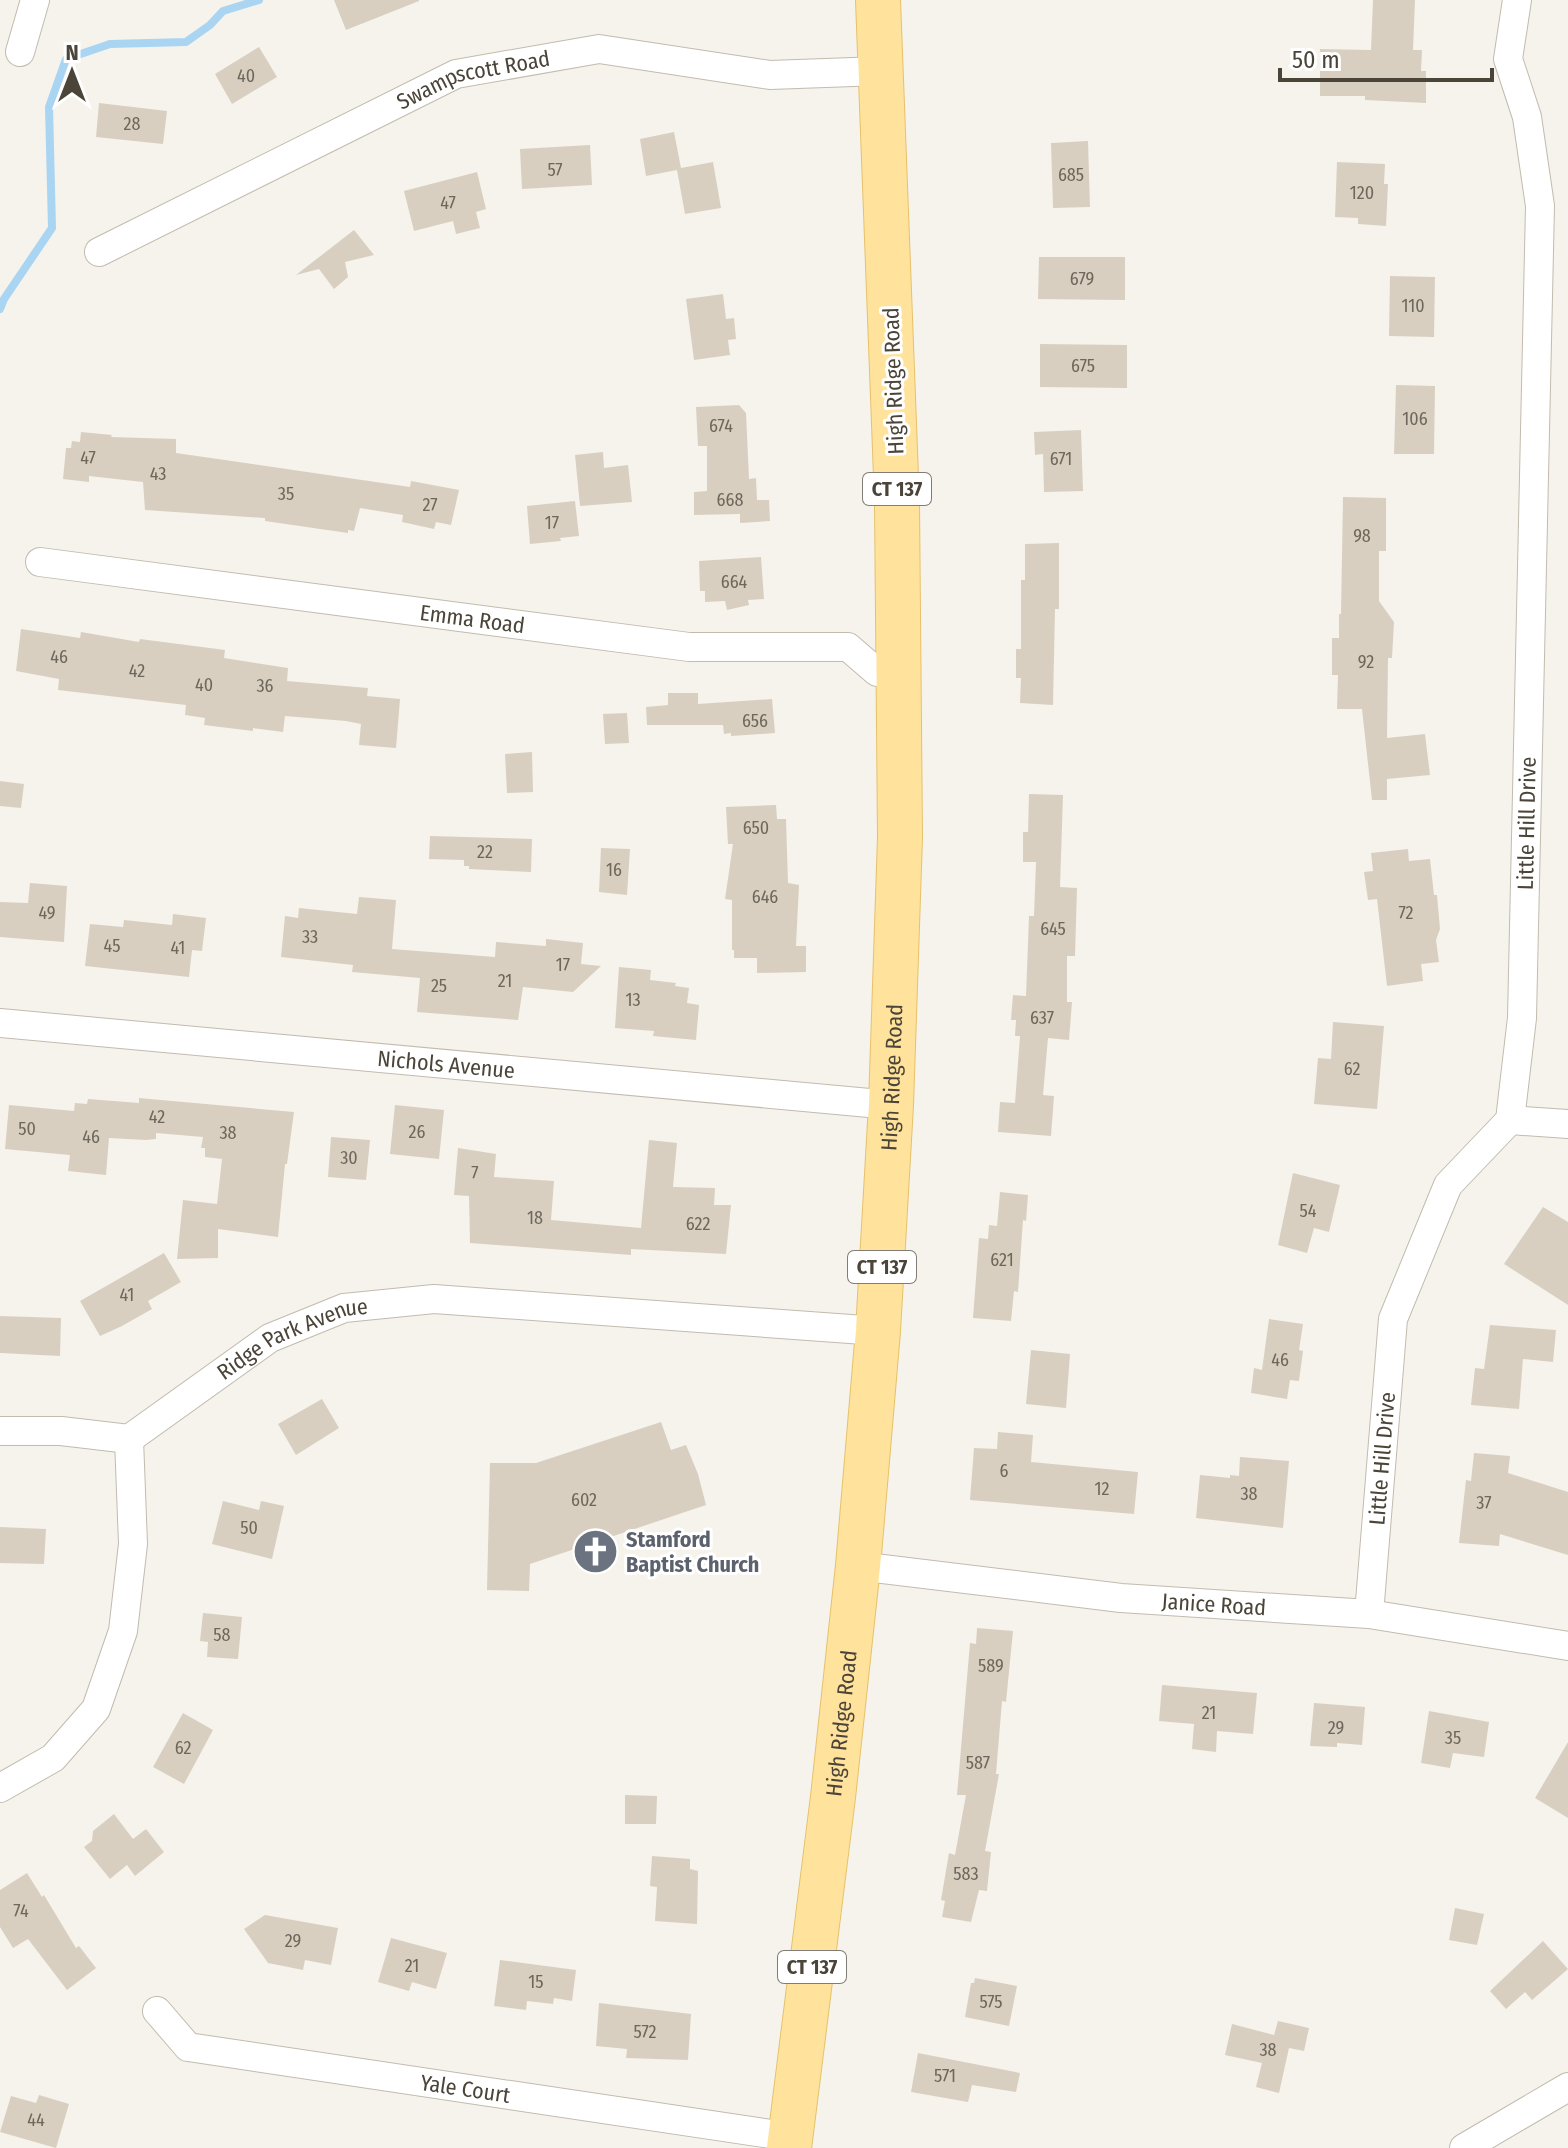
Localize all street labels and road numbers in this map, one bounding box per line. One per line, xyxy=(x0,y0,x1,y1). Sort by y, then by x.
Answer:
street label: Swampscott Road xyxy=(392,45,552,115)
street label: High Ridge Road xyxy=(877,307,910,455)
road number: CT 137 xyxy=(863,473,931,505)
street label: Emma Road xyxy=(418,599,526,639)
street label: Little Hill Drive xyxy=(1512,756,1542,890)
street label: High Ridge Road xyxy=(875,1003,908,1152)
street label: Nichols Avenue xyxy=(376,1045,516,1084)
road number: CT 137 xyxy=(848,1251,916,1283)
street label: Ridge Park Avenue xyxy=(212,1293,369,1386)
street label: Little Hill Drive xyxy=(1363,1391,1401,1526)
street label: Janice Road xyxy=(1161,1588,1267,1621)
street label: High Ridge Road xyxy=(820,1649,863,1798)
road number: CT 137 xyxy=(778,1951,846,1983)
street label: Yale Court xyxy=(419,2069,513,2109)

